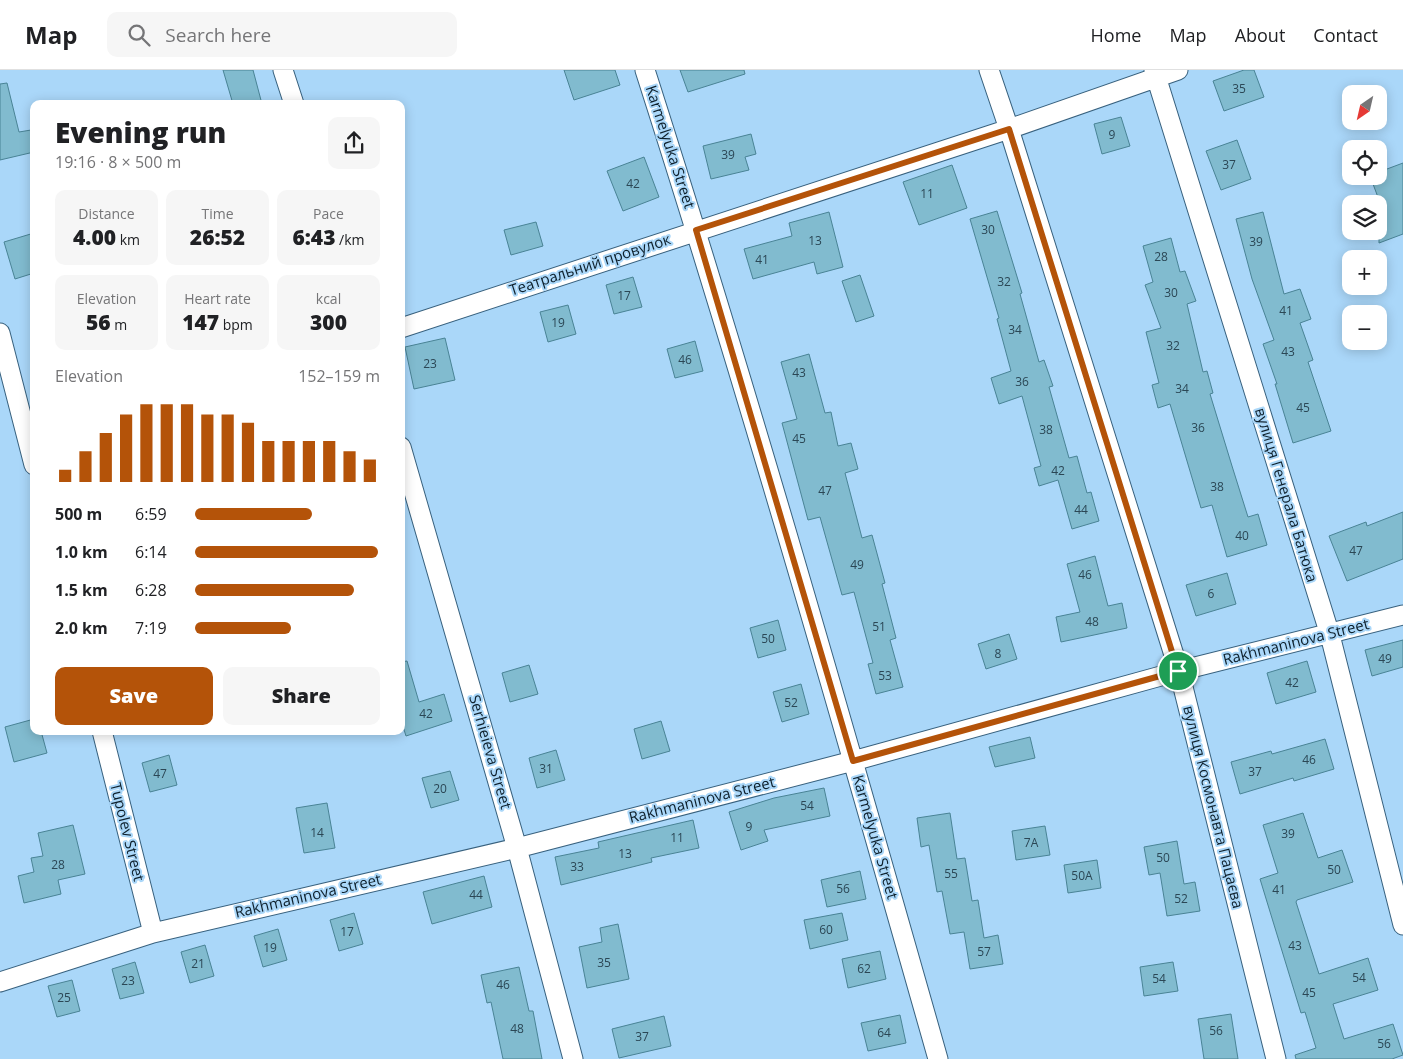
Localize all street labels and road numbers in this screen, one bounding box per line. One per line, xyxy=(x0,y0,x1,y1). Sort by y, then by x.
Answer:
street label: Karmelyuka Street xyxy=(642,83,700,211)
street label: Театральний провулок xyxy=(506,228,673,300)
street label: вулиця Генерала Батюка xyxy=(1251,405,1323,584)
street label: Rakhmaninova Street xyxy=(1221,613,1371,669)
street label: Serhieieva Street xyxy=(465,692,517,811)
street label: вулиця Космонавта Пацаєва xyxy=(1179,703,1249,910)
street label: Rakhmaninova Street xyxy=(627,771,777,827)
street label: Karmelyuka Street xyxy=(849,772,903,901)
street label: Tupolev Street xyxy=(106,780,150,883)
street label: Rakhmaninova Street xyxy=(233,868,383,922)

